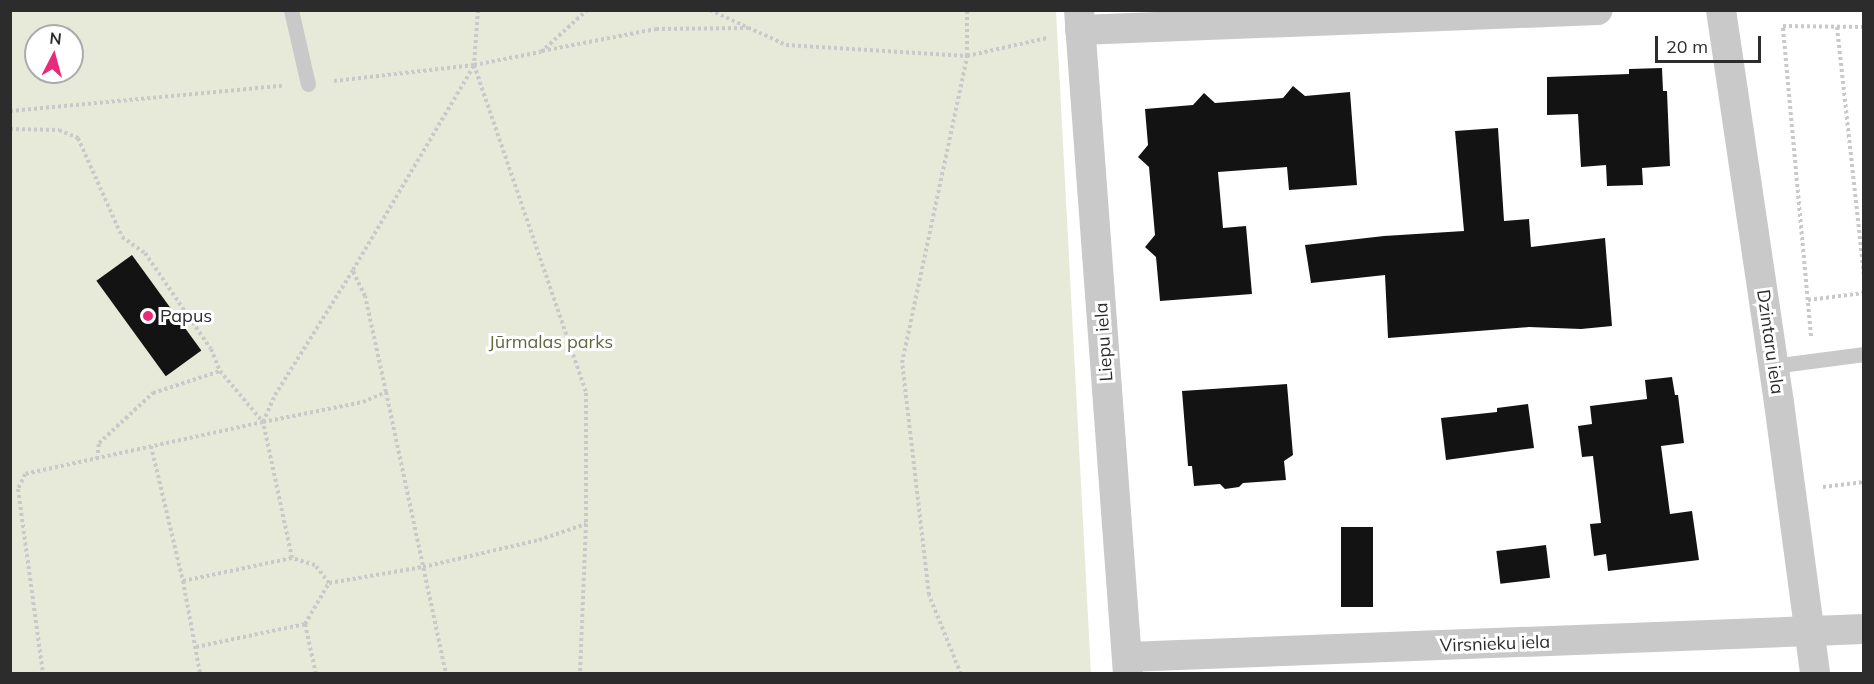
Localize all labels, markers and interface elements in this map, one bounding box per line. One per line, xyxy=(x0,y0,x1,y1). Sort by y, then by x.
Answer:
north arrow xyxy=(24,24,84,84)
scale bar xyxy=(1658,24,1764,62)
text: N xyxy=(49,28,63,49)
text: 20 m xyxy=(1666,35,1708,58)
street label: Dzintaru iela xyxy=(1752,288,1788,396)
street label: Liepu iela xyxy=(1090,302,1118,382)
place label: Papus xyxy=(160,305,212,327)
marker: Papus xyxy=(141,309,155,323)
park label: Jūrmalas parks xyxy=(489,331,613,353)
street label: Virsnieku iela xyxy=(1439,631,1551,657)

